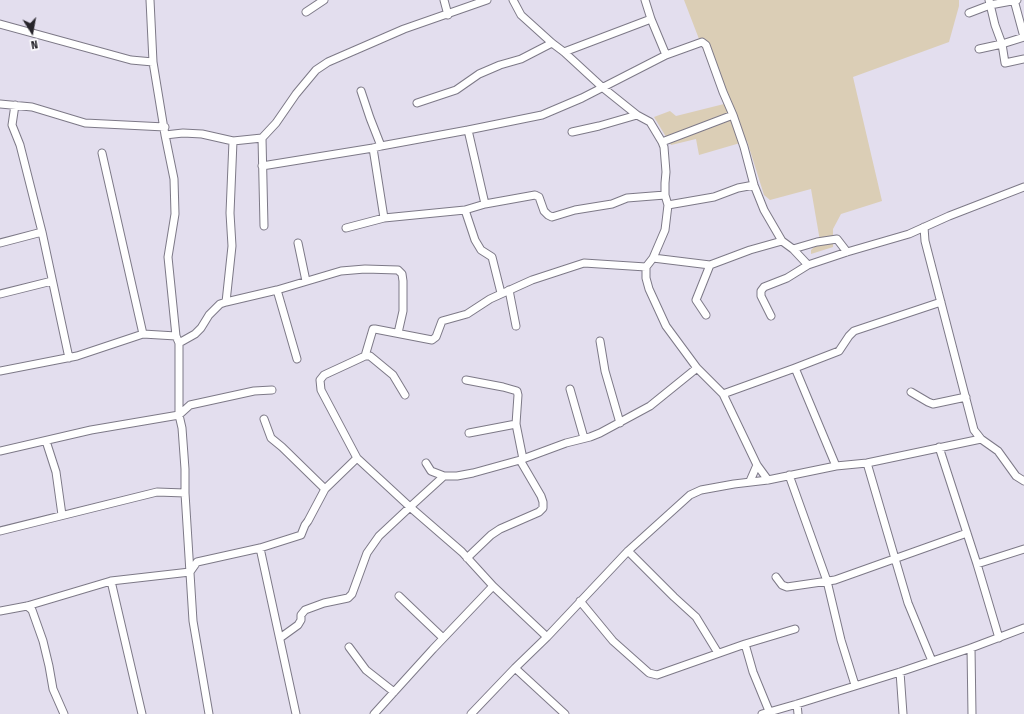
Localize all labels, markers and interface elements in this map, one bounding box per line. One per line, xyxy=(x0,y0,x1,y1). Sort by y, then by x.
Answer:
north arrow xyxy=(12,12,52,52)
text: N xyxy=(30,37,39,51)

